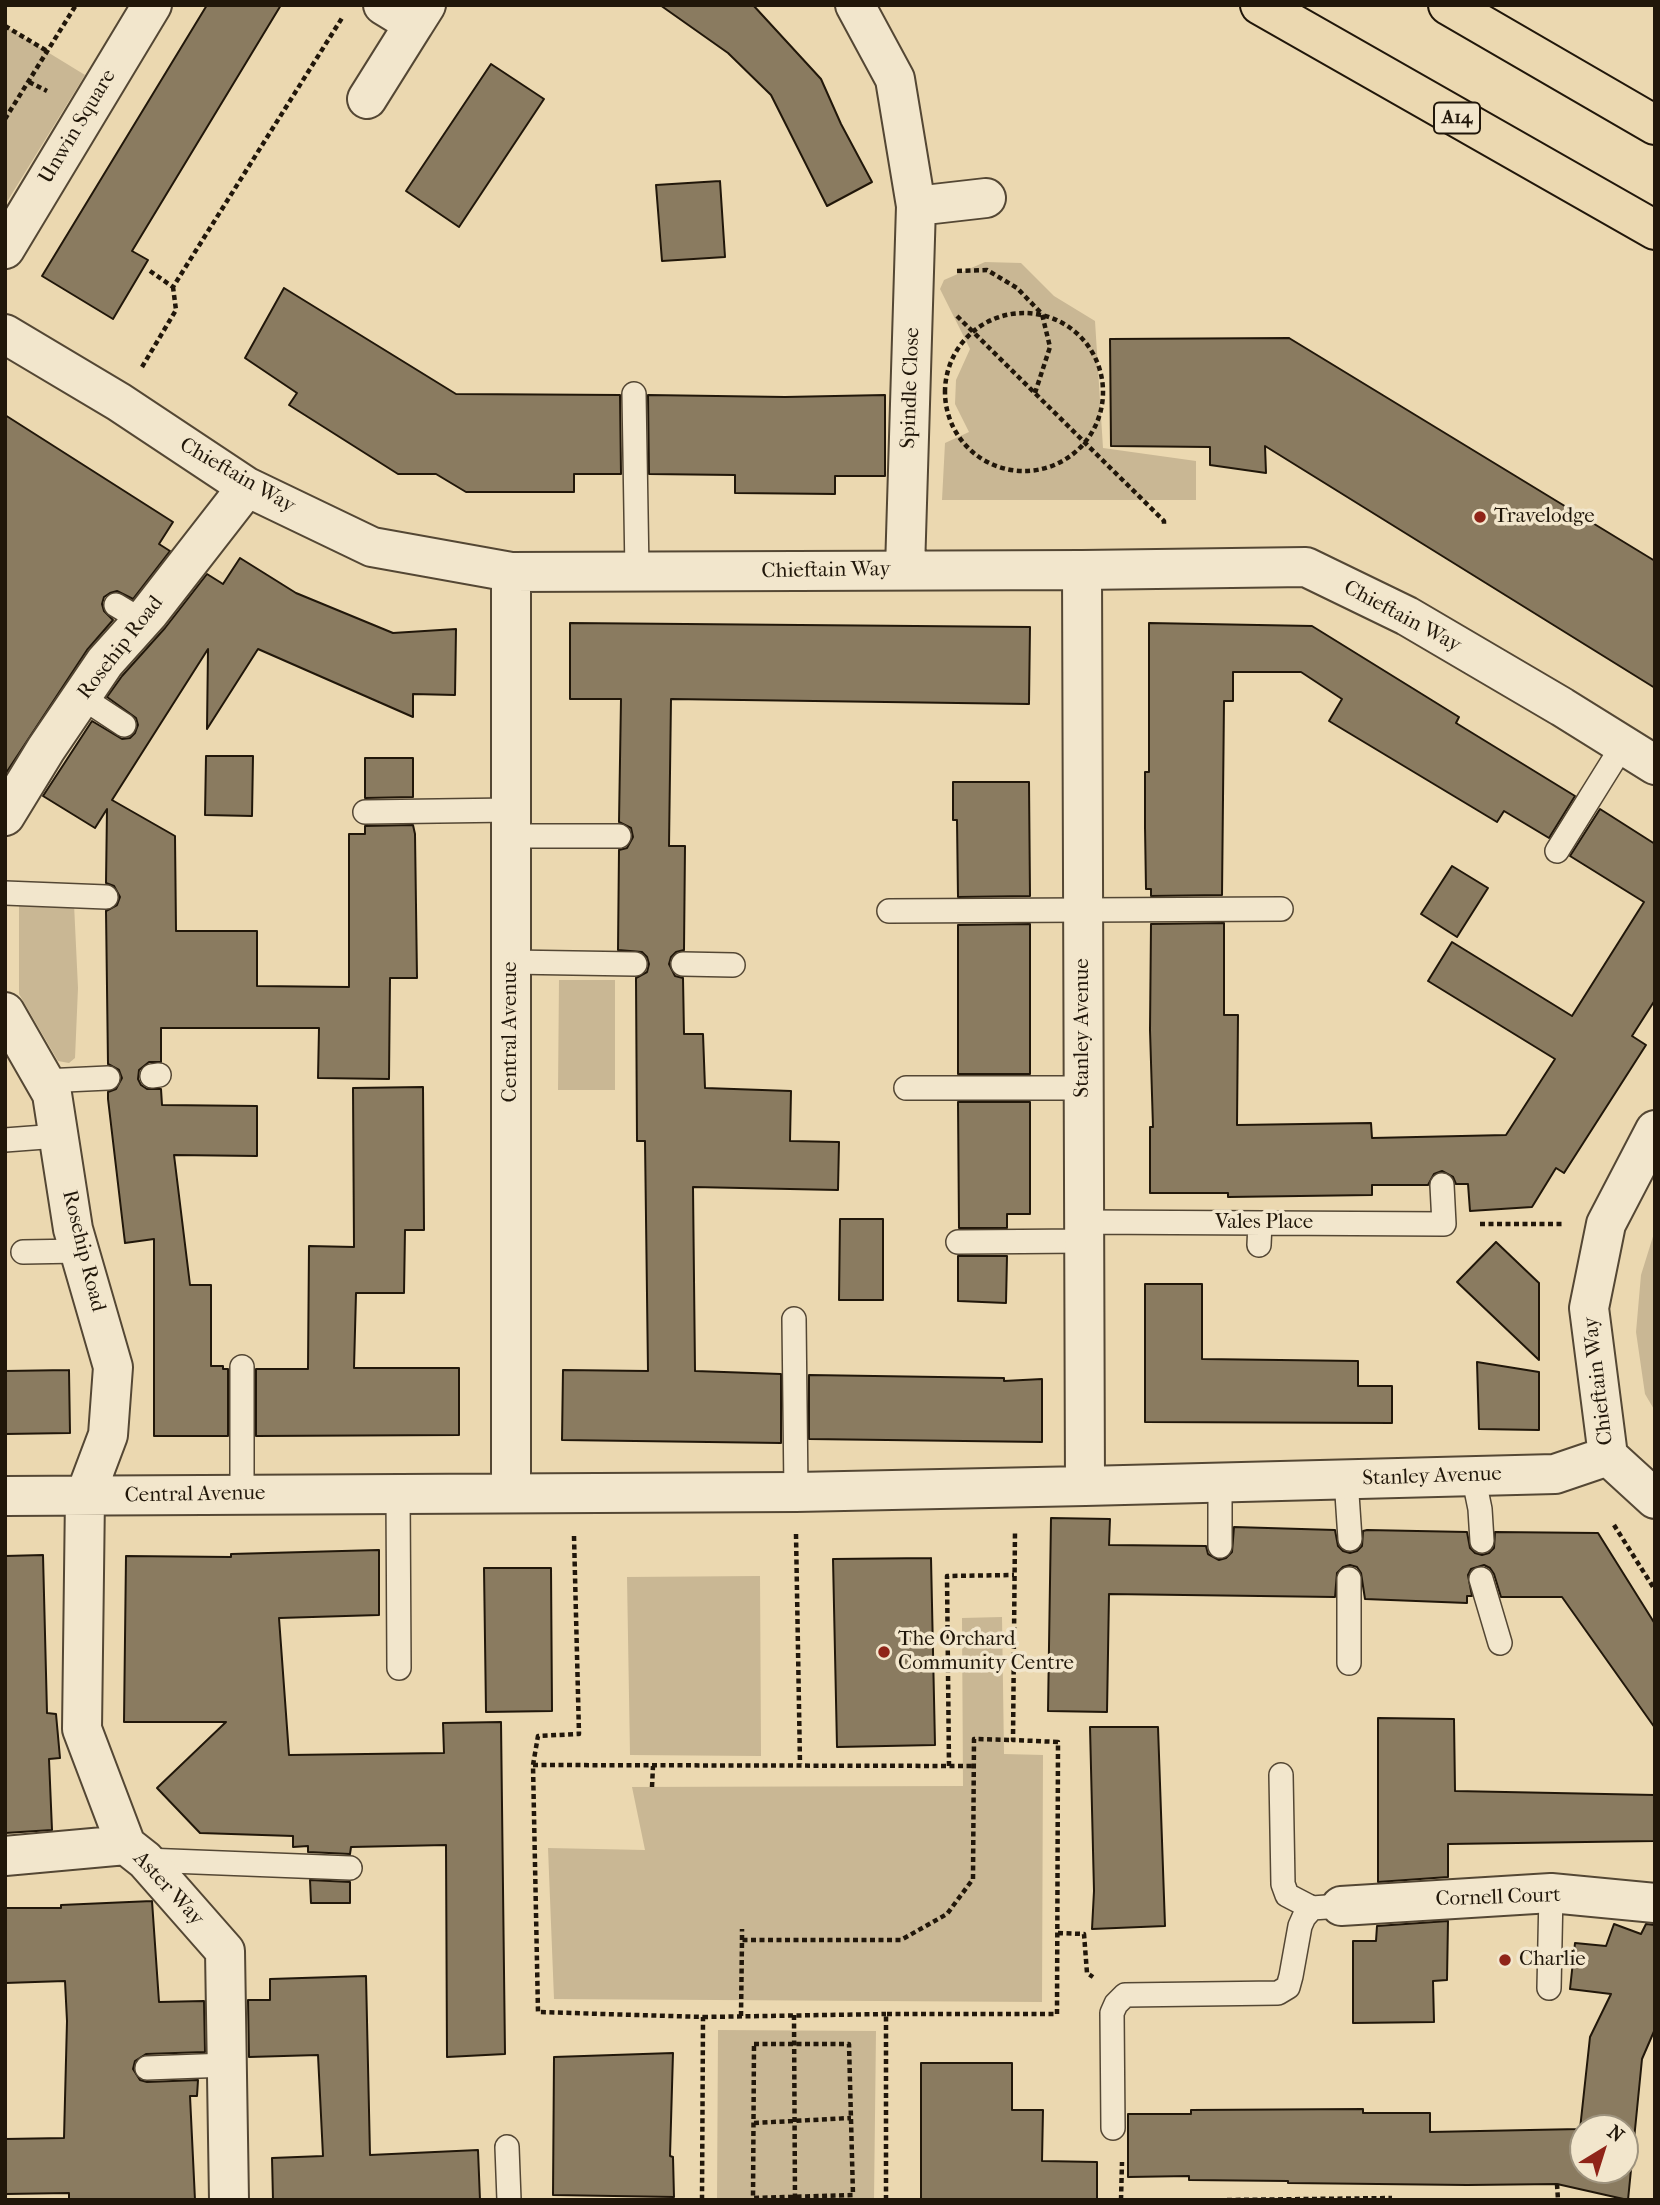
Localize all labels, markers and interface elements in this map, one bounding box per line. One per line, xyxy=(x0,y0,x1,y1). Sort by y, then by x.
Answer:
street label: Unwin Square xyxy=(34,65,122,189)
road number: A14 xyxy=(1434,102,1480,134)
street label: Spindle Close xyxy=(896,327,926,449)
street label: Chieftain Way xyxy=(175,433,299,519)
place label: Travelodge xyxy=(1494,504,1595,530)
marker: Travelodge xyxy=(1472,509,1488,525)
street label: Chieftain Way xyxy=(761,557,891,585)
street label: Chieftain Way xyxy=(1339,576,1465,658)
street label: Rosehip Road xyxy=(73,591,169,705)
street label: Stanley Avenue xyxy=(1070,958,1096,1098)
street label: Central Avenue xyxy=(498,962,524,1102)
street label: Rosehip Road xyxy=(56,1188,110,1314)
street label: Vales Place xyxy=(1215,1210,1313,1236)
street label: Chieftain Way xyxy=(1579,1315,1619,1447)
street label: Stanley Avenue xyxy=(1362,1462,1502,1492)
street label: Central Avenue xyxy=(124,1481,266,1509)
place label: The Orchard Community Centre xyxy=(898,1627,1074,1677)
marker: The Orchard Community Centre xyxy=(876,1644,892,1660)
street label: Aster Way xyxy=(127,1847,209,1931)
street label: Cornell Court xyxy=(1435,1883,1561,1913)
place label: Charlie xyxy=(1519,1947,1586,1973)
marker: Charlie xyxy=(1497,1952,1513,1968)
north arrow xyxy=(1569,2114,1639,2184)
text: N xyxy=(1603,2121,1628,2147)

